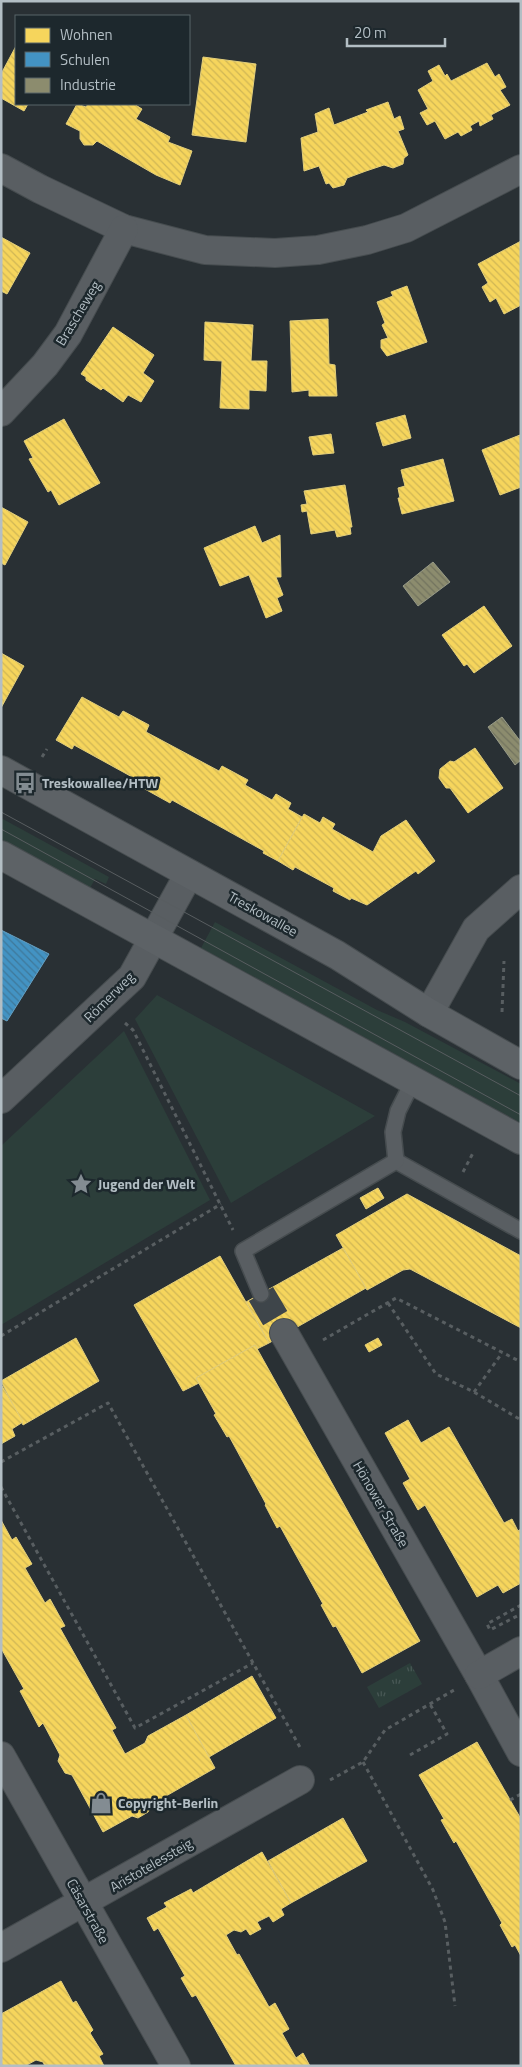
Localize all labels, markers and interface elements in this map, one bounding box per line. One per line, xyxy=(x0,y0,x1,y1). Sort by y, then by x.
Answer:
legend xyxy=(15,15,190,105)
scale bar xyxy=(347,15,444,47)
text: 20 m xyxy=(354,21,387,44)
text: Wohnen xyxy=(60,23,113,46)
text: Schulen xyxy=(60,48,110,71)
text: Industrie xyxy=(60,73,116,96)
street label: Brascheweg xyxy=(50,276,105,349)
bus stop icon: Treskowallee/HTW xyxy=(12,770,38,796)
place label: Treskowallee/HTW xyxy=(42,772,158,793)
street label: Treskowallee xyxy=(225,886,302,941)
street label: Römerweg xyxy=(78,966,139,1027)
place icon: Jugend der Welt xyxy=(68,1171,94,1197)
place label: Jugend der Welt xyxy=(98,1173,195,1194)
street label: Hönower Straße xyxy=(348,1457,415,1551)
shop icon: Copyright-Berlin xyxy=(88,1790,114,1816)
place label: Copyright-Berlin xyxy=(118,1792,218,1813)
street label: Aristotelessteig xyxy=(105,1832,196,1897)
street label: Cäsarstraße xyxy=(62,1874,115,1947)

